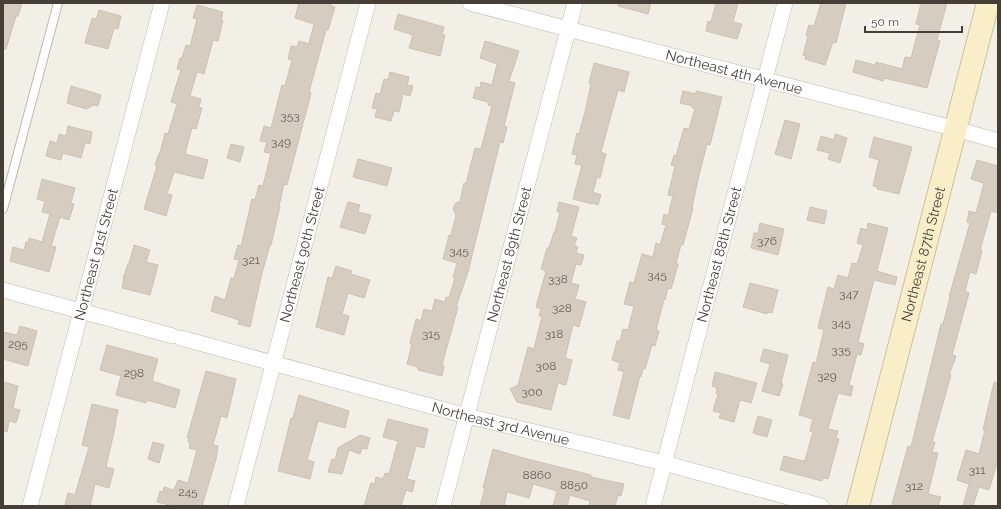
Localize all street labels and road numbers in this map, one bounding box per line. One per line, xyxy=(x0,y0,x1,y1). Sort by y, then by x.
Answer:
street label: Northeast 4th Avenue xyxy=(664,47,804,97)
street label: Northeast 90th Street xyxy=(277,185,328,324)
street label: Northeast 89th Street xyxy=(484,185,535,324)
street label: Northeast 88th Street xyxy=(694,185,745,324)
street label: Northeast 87th Street xyxy=(898,185,948,324)
street label: Northeast 91st Street xyxy=(71,186,121,322)
street label: Northeast 3rd Avenue xyxy=(430,399,571,448)

